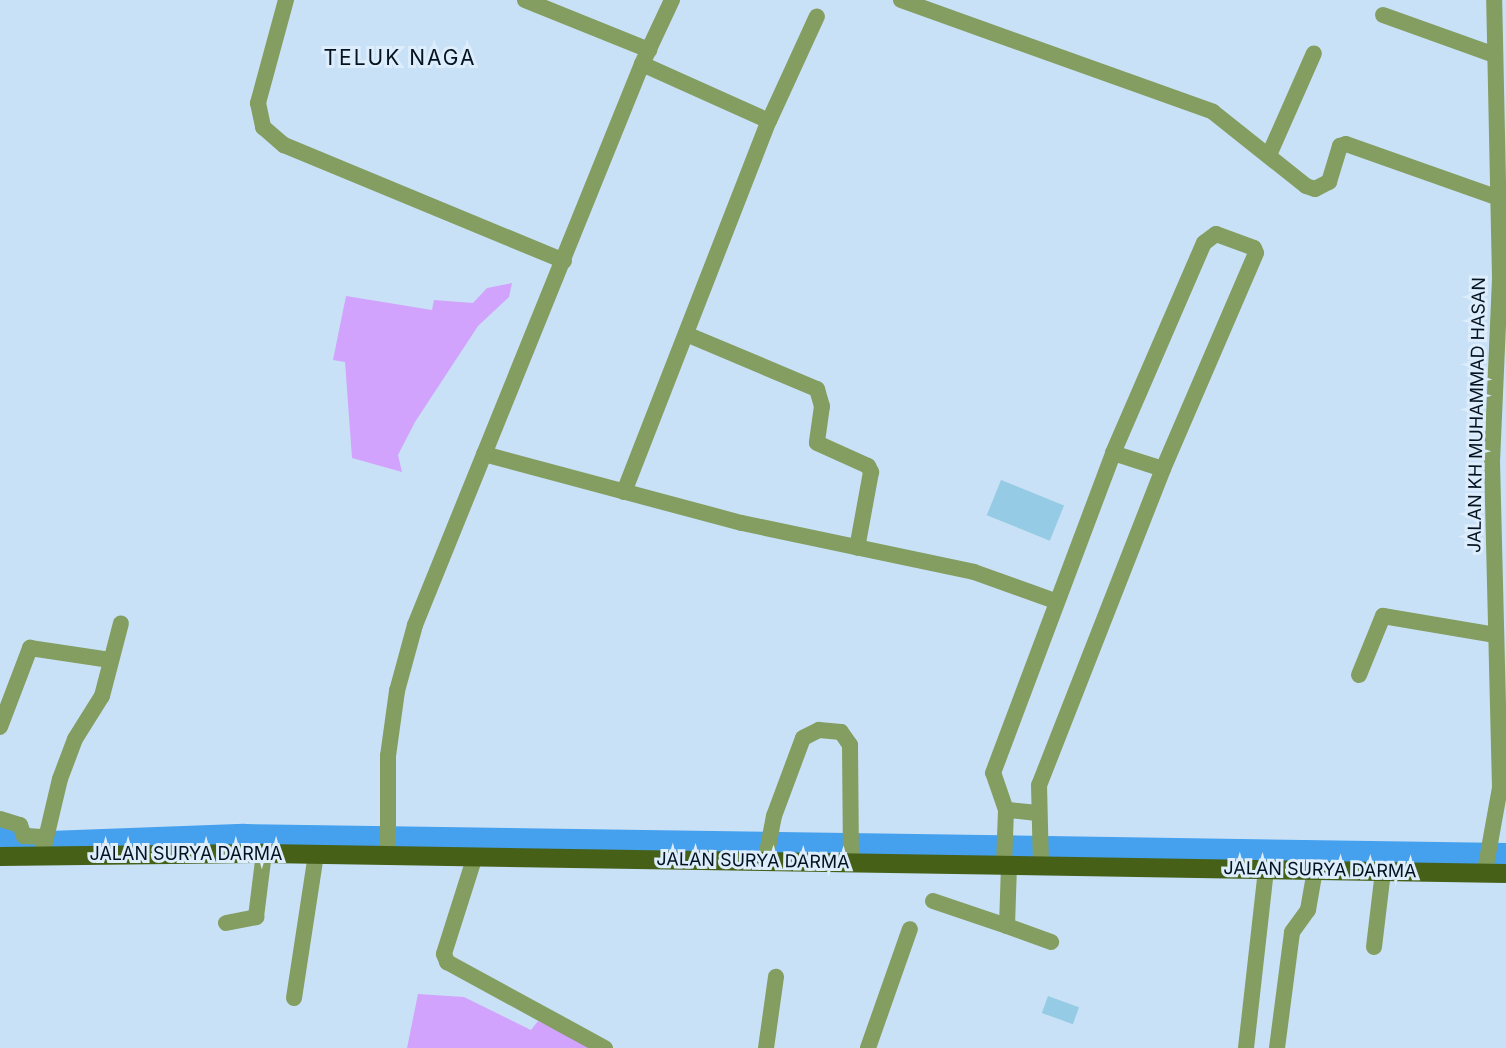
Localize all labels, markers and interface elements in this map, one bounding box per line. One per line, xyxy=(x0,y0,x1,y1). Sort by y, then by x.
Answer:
district label: TELUK NAGA xyxy=(325,45,475,71)
street label: JALAN KH MUHAMMAD HASAN xyxy=(1464,277,1490,553)
street label: JALAN SURYA DARMA xyxy=(89,843,283,865)
street label: JALAN SURYA DARMA xyxy=(656,849,850,873)
street label: JALAN SURYA DARMA xyxy=(1223,858,1417,882)

